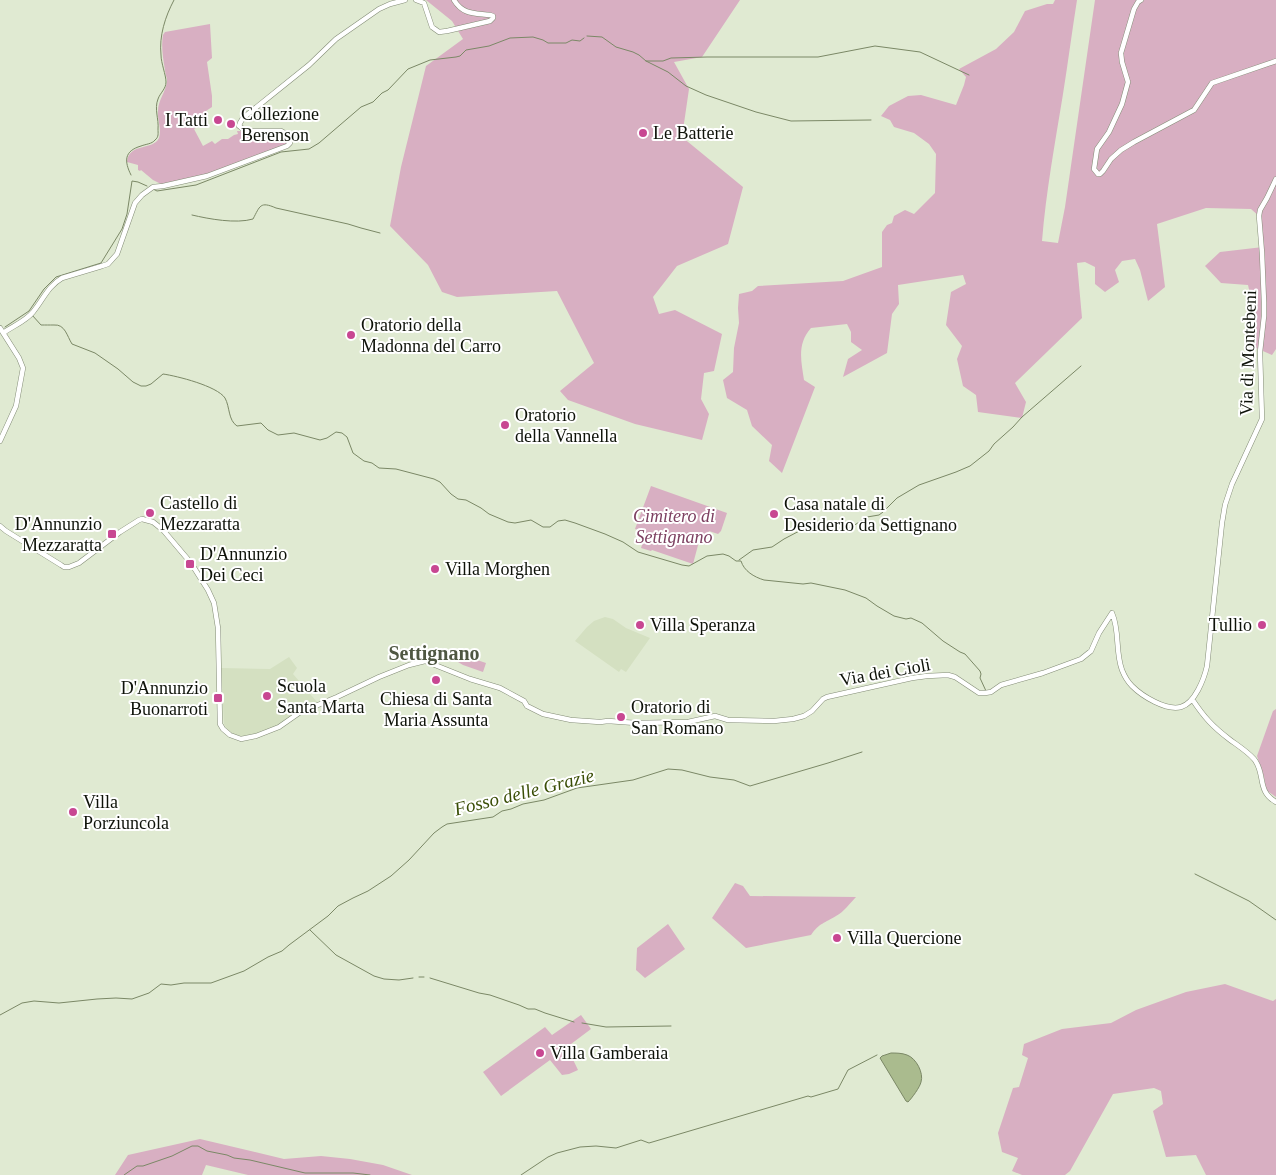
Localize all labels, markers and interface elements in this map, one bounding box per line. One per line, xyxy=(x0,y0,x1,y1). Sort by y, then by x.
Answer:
place label: Collezione Berenson xyxy=(241,104,319,145)
place label: I Tatti xyxy=(165,110,208,130)
marker: I Tatti xyxy=(212,114,224,126)
marker: Collezione Berenson xyxy=(225,118,237,130)
place label: Le Batterie xyxy=(653,123,733,143)
marker: Le Batterie xyxy=(637,127,649,139)
street label: Via di Montebeni xyxy=(1236,290,1260,416)
place label: Oratorio della Madonna del Carro xyxy=(361,315,501,356)
marker: Oratorio della Madonna del Carro xyxy=(345,329,357,341)
place label: Oratorio della Vannella xyxy=(515,405,617,446)
marker: Oratorio della Vannella xyxy=(499,419,511,431)
place label: Castello di Mezzaratta xyxy=(160,493,240,534)
place label: Casa natale di Desiderio da Settignano xyxy=(784,494,957,535)
park label: Cimitero di Settignano xyxy=(633,506,715,547)
marker: Castello di Mezzaratta xyxy=(144,507,156,519)
marker: Casa natale di Desiderio da Settignano xyxy=(768,508,780,520)
place label: D'Annunzio Mezzaratta xyxy=(15,514,102,555)
marker: D'Annunzio Mezzaratta xyxy=(106,528,118,540)
place label: D'Annunzio Dei Ceci xyxy=(200,544,287,585)
marker: D'Annunzio Dei Ceci xyxy=(184,558,196,570)
place label: Villa Morghen xyxy=(445,559,550,579)
marker: Villa Morghen xyxy=(429,563,441,575)
place label: Villa Speranza xyxy=(650,615,755,635)
place label: Tullio xyxy=(1209,615,1252,635)
marker: Villa Speranza xyxy=(634,619,646,631)
marker: Tullio xyxy=(1256,619,1268,631)
district label: Settignano xyxy=(388,642,480,665)
street label: Via dei Cioli xyxy=(838,654,932,690)
marker: Chiesa di Santa Maria Assunta xyxy=(430,674,442,686)
place label: Scuola Santa Marta xyxy=(277,676,364,717)
place label: D'Annunzio Buonarroti xyxy=(121,678,208,719)
place label: Chiesa di Santa Maria Assunta xyxy=(380,689,492,730)
marker: Scuola Santa Marta xyxy=(261,690,273,702)
marker: D'Annunzio Buonarroti xyxy=(212,692,224,704)
place label: Oratorio di San Romano xyxy=(631,697,724,738)
marker: Oratorio di San Romano xyxy=(615,711,627,723)
water label: Fosso delle Grazie xyxy=(451,764,596,820)
place label: Villa Porziuncola xyxy=(83,792,169,833)
marker: Villa Porziuncola xyxy=(67,806,79,818)
place label: Villa Quercione xyxy=(847,928,961,948)
marker: Villa Quercione xyxy=(831,932,843,944)
place label: Villa Gamberaia xyxy=(550,1043,668,1063)
marker: Villa Gamberaia xyxy=(534,1047,546,1059)

